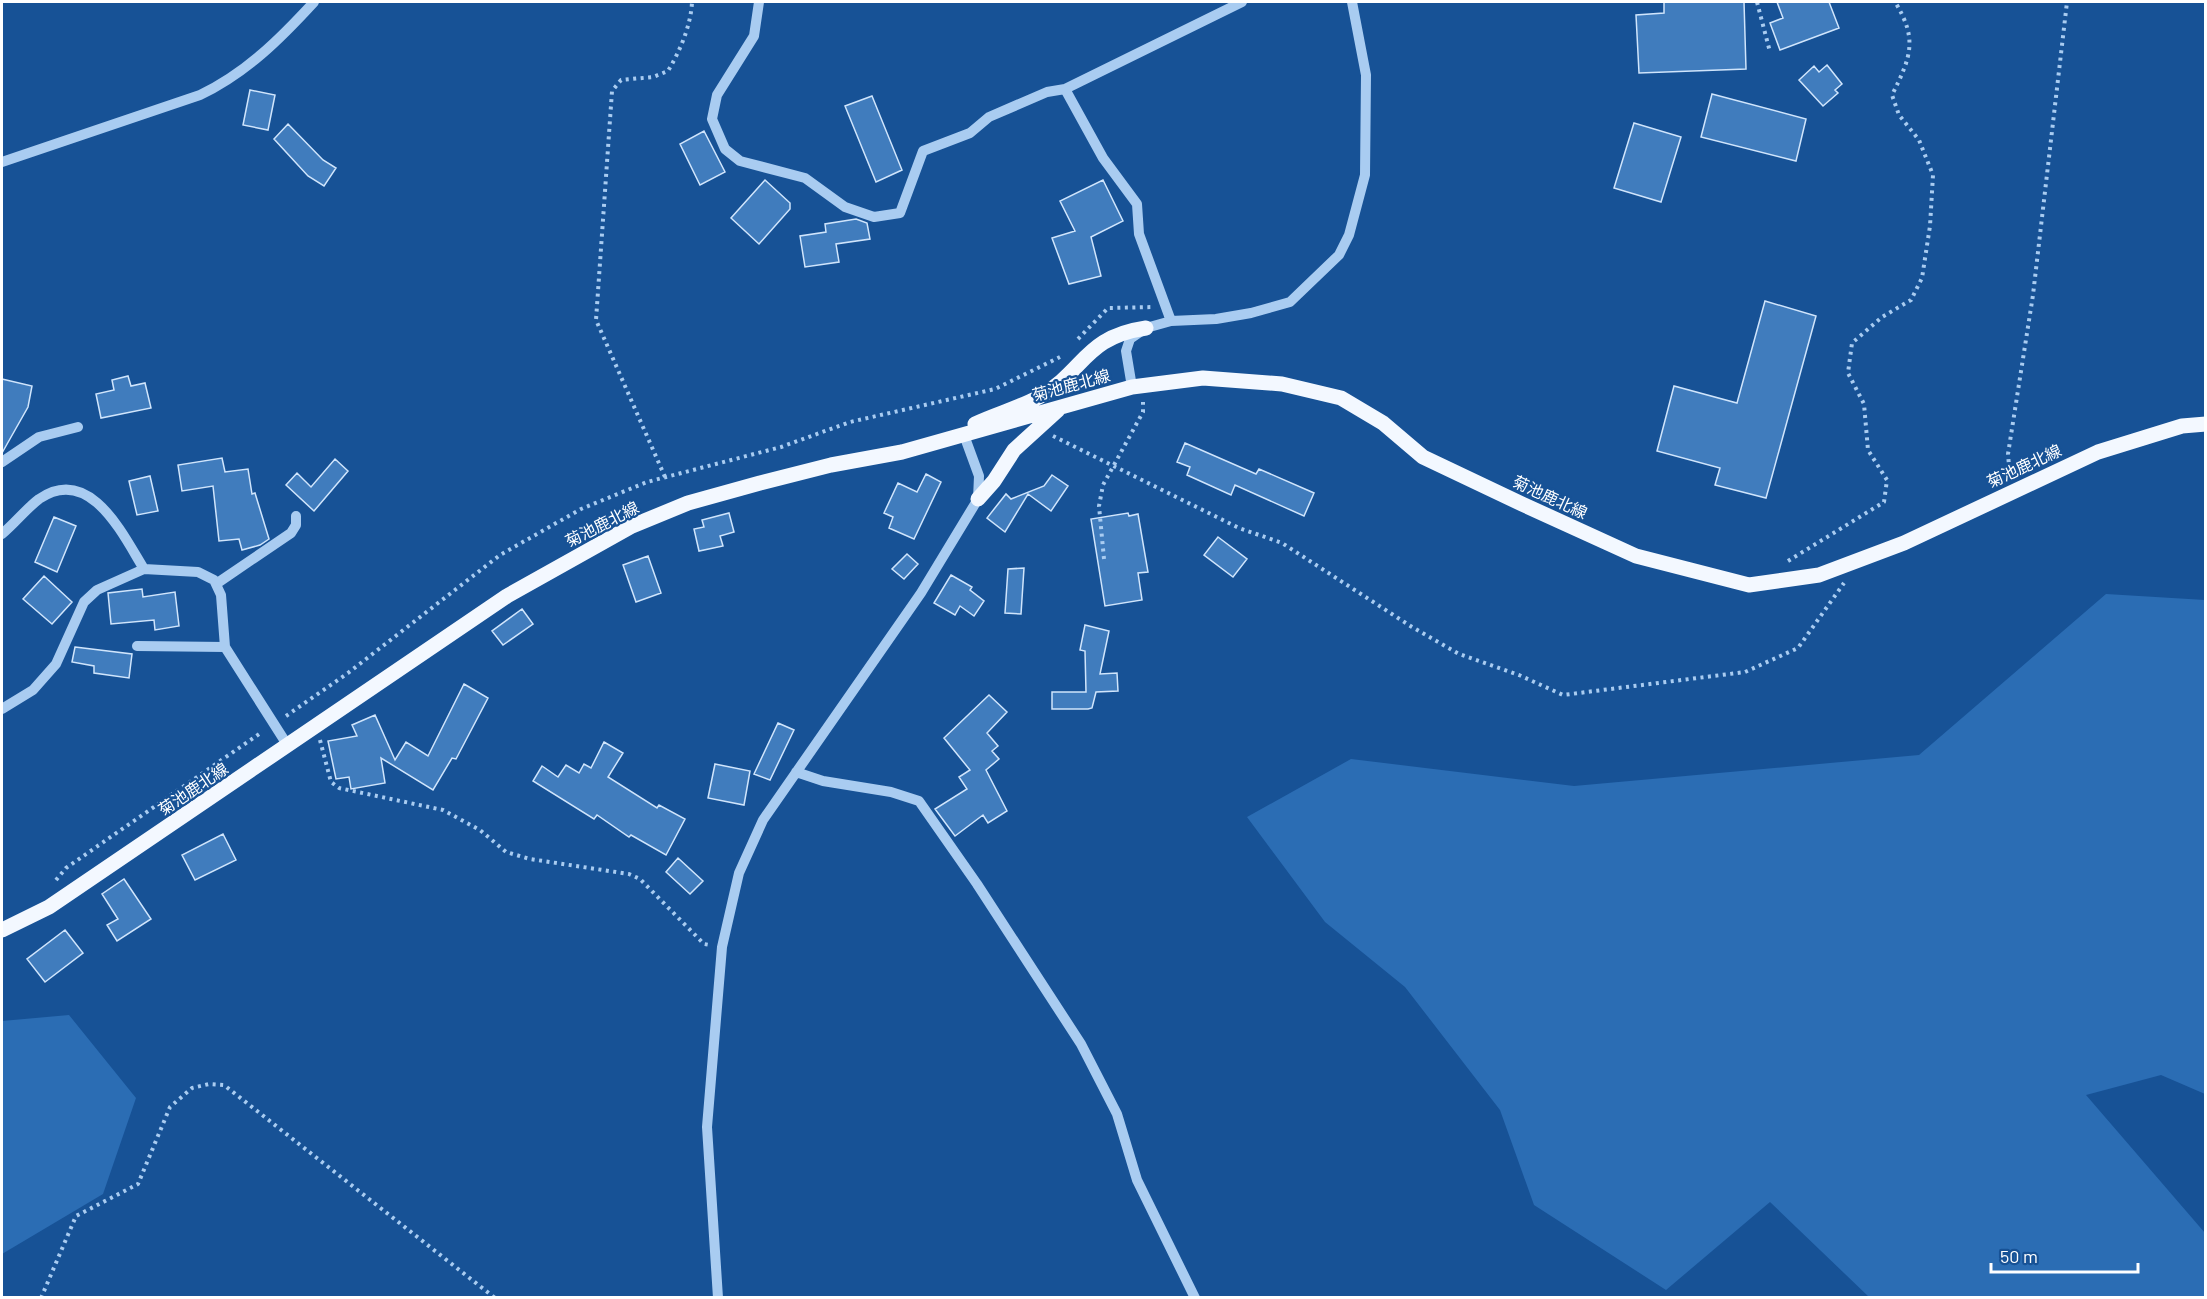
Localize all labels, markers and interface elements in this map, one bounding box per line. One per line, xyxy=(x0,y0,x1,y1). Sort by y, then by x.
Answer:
street label: 菊池鹿北線 xyxy=(1030,365,1112,404)
street label: 菊池鹿北線 xyxy=(1984,440,2064,491)
street label: 菊池鹿北線 xyxy=(1510,471,1590,522)
street label: 菊池鹿北線 xyxy=(562,497,642,550)
street label: 菊池鹿北線 xyxy=(154,758,231,819)
scale bar xyxy=(1991,1236,2138,1274)
text: 50 m xyxy=(2000,1245,2038,1267)

